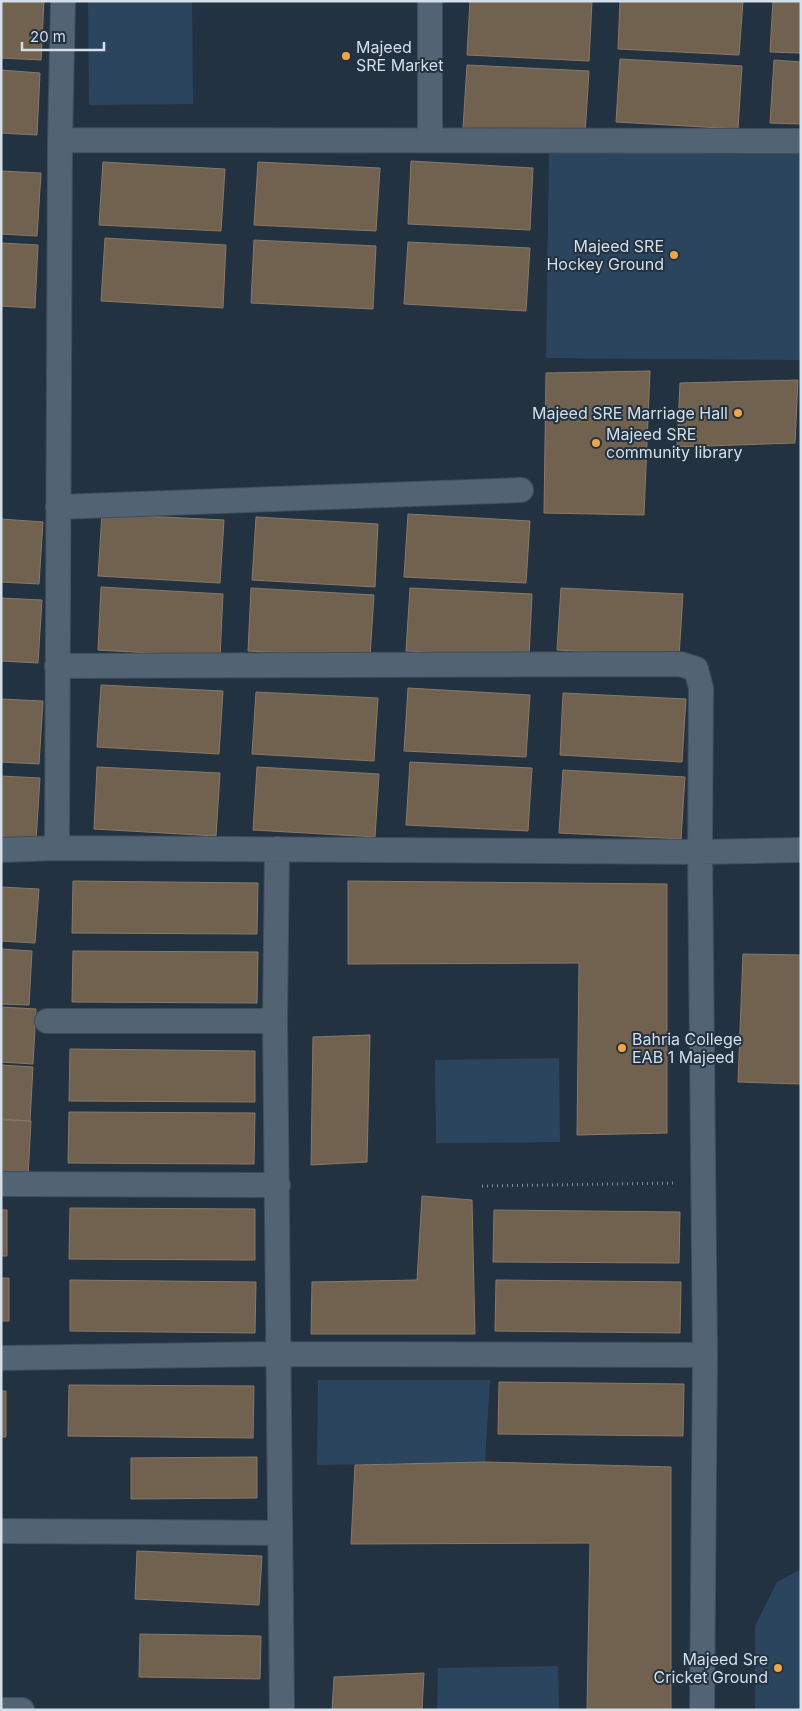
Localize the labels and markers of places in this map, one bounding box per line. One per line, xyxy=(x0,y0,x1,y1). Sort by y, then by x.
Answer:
place label: Majeed SRE Market xyxy=(356,37,443,75)
marker: Majeed SRE Market xyxy=(340,50,352,62)
place label: Majeed SRE Hockey Ground xyxy=(546,236,664,274)
marker: Majeed SRE Hockey Ground xyxy=(668,249,680,261)
place label: Majeed SRE Marriage Hall xyxy=(532,403,728,423)
marker: Majeed SRE Marriage Hall xyxy=(732,407,744,419)
place label: Majeed SRE community library xyxy=(606,424,742,462)
marker: Majeed SRE community library xyxy=(590,437,602,449)
place label: Bahria College EAB 1 Majeed xyxy=(632,1029,742,1067)
marker: Bahria College EAB 1 Majeed xyxy=(616,1042,628,1054)
place label: Majeed Sre Cricket Ground xyxy=(654,1649,768,1687)
marker: Majeed Sre Cricket Ground xyxy=(772,1662,784,1674)

